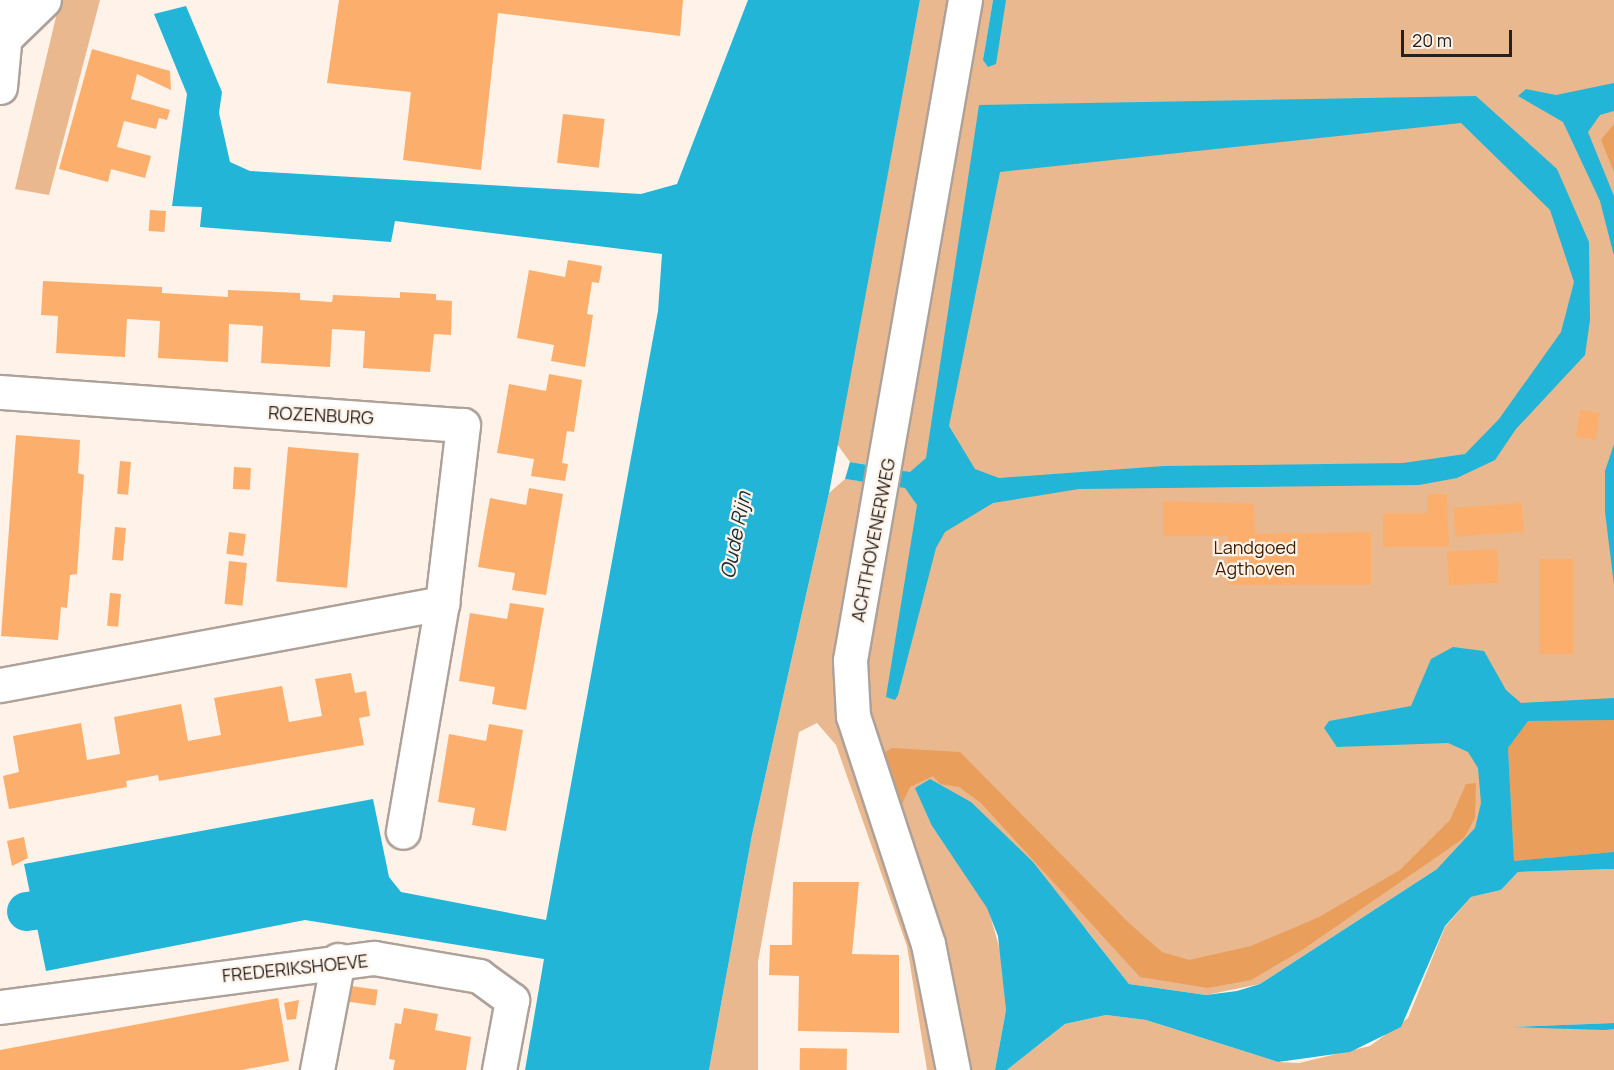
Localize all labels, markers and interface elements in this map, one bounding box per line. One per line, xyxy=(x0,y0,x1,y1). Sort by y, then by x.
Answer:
scale bar xyxy=(1404,18,1515,56)
text: 20 m xyxy=(1412,28,1452,52)
street label: ROZENBURG xyxy=(268,401,374,429)
street label: ACHTHOVENERWEG xyxy=(847,456,899,624)
water label: Oude Rijn xyxy=(715,489,755,581)
park label: Landgoed Agthoven xyxy=(1214,537,1296,580)
street label: FREDERIKSHOEVE xyxy=(221,950,369,986)

